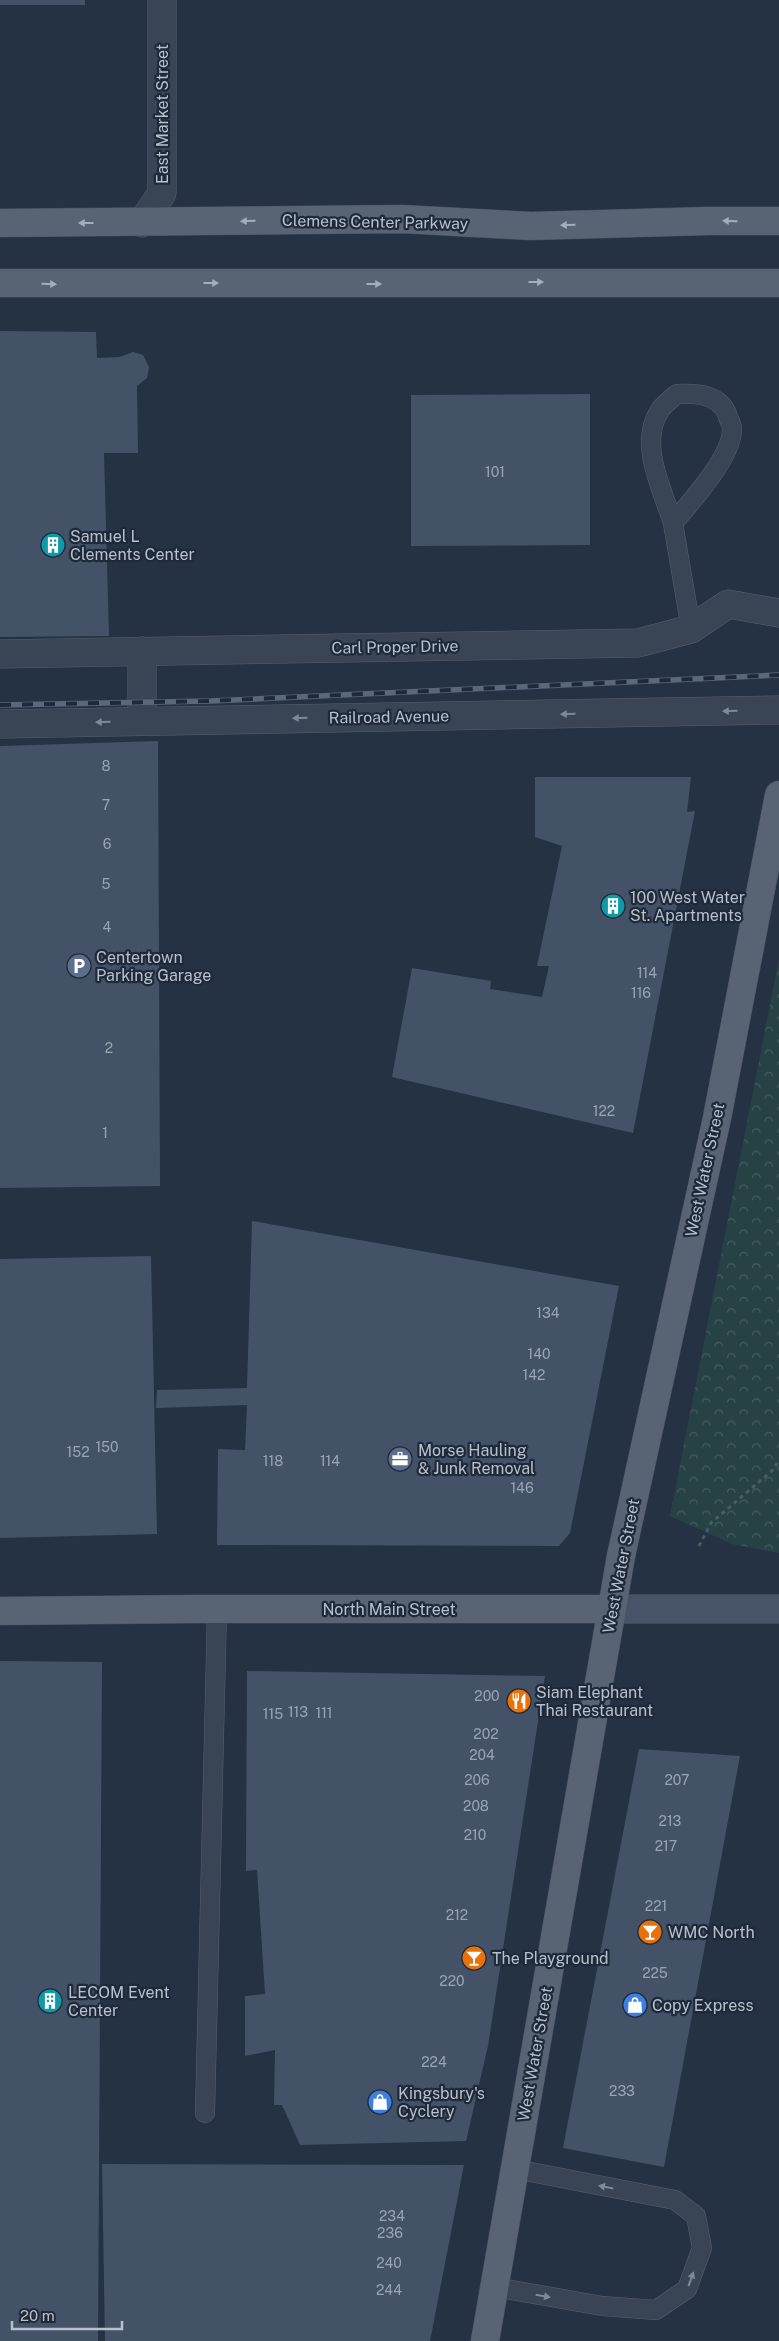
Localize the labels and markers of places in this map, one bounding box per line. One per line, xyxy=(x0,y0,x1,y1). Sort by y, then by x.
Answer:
place label: Samuel L Clements Center xyxy=(70,527,195,564)
building icon: Samuel L Clements Center xyxy=(40,532,66,558)
place label: 100 West Water St. Apartments xyxy=(630,888,745,925)
building icon: 100 West Water St. Apartments xyxy=(600,893,626,919)
place label: Centertown Parking Garage xyxy=(96,948,211,985)
parking icon: Centertown Parking Garage xyxy=(66,953,92,979)
place label: Morse Hauling & Junk Removal xyxy=(418,1441,535,1478)
office icon: Morse Hauling & Junk Removal xyxy=(387,1446,413,1472)
place label: Siam Elephant Thai Restaurant xyxy=(536,1683,653,1720)
restaurant icon: Siam Elephant Thai Restaurant xyxy=(506,1688,532,1714)
bar icon: WMC North xyxy=(637,1919,663,1945)
place label: WMC North xyxy=(668,1923,755,1942)
bar icon: The Playground xyxy=(461,1945,487,1971)
place label: The Playground xyxy=(492,1949,609,1968)
place label: LECOM Event Center xyxy=(68,1983,170,2020)
building icon: LECOM Event Center xyxy=(37,1988,63,2014)
shop icon: Copy Express xyxy=(622,1992,648,2018)
place label: Copy Express xyxy=(652,1996,753,2015)
place label: Kingsbury's Cyclery xyxy=(398,2084,485,2121)
shop icon: Kingsbury's Cyclery xyxy=(367,2089,393,2115)

